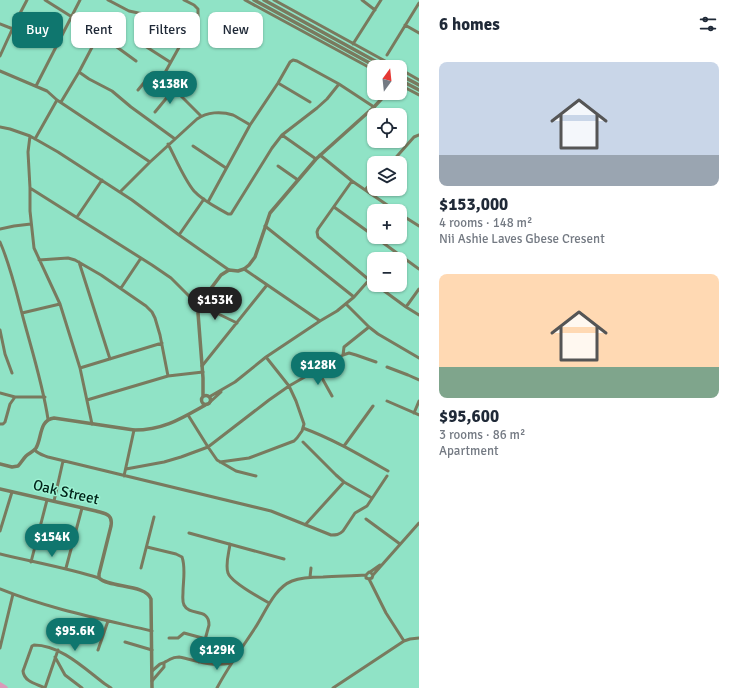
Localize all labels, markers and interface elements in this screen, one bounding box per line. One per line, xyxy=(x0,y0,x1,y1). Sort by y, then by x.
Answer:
chip: Buy xyxy=(12,12,63,48)
chip: Rent xyxy=(71,12,126,48)
chip: Filters xyxy=(134,12,200,48)
chip: New xyxy=(208,12,263,48)
icon: filters xyxy=(697,13,719,35)
text: 6 homes xyxy=(439,14,500,35)
north arrow xyxy=(367,60,407,100)
map controls xyxy=(367,60,407,292)
pin: $138K xyxy=(142,71,198,105)
text: $138K xyxy=(152,76,188,92)
icon: home xyxy=(543,88,615,160)
button: locate xyxy=(367,108,407,148)
button: layers xyxy=(367,156,407,196)
text: $153,000 xyxy=(439,194,508,215)
button: + xyxy=(367,204,407,244)
text: 4 rooms · 148 m² xyxy=(439,215,532,231)
text: Nii Ashie Laves Gbese Cresent xyxy=(439,231,605,247)
button: − xyxy=(367,252,407,292)
pin: $153K xyxy=(187,287,243,321)
text: $153K xyxy=(197,292,233,308)
icon: home xyxy=(543,300,615,372)
pin: $128K xyxy=(290,352,346,386)
text: $128K xyxy=(300,357,336,373)
text: $95,600 xyxy=(439,406,499,427)
text: 3 rooms · 86 m² xyxy=(439,427,525,443)
text: Apartment xyxy=(439,443,499,459)
street label: Oak Street xyxy=(31,476,101,508)
pin: $154K xyxy=(24,524,80,558)
text: $154K xyxy=(34,529,70,545)
pin: $95.6K xyxy=(42,618,108,652)
text: $95.6K xyxy=(55,623,95,639)
pin: $129K xyxy=(189,637,245,671)
text: $129K xyxy=(199,642,235,658)

